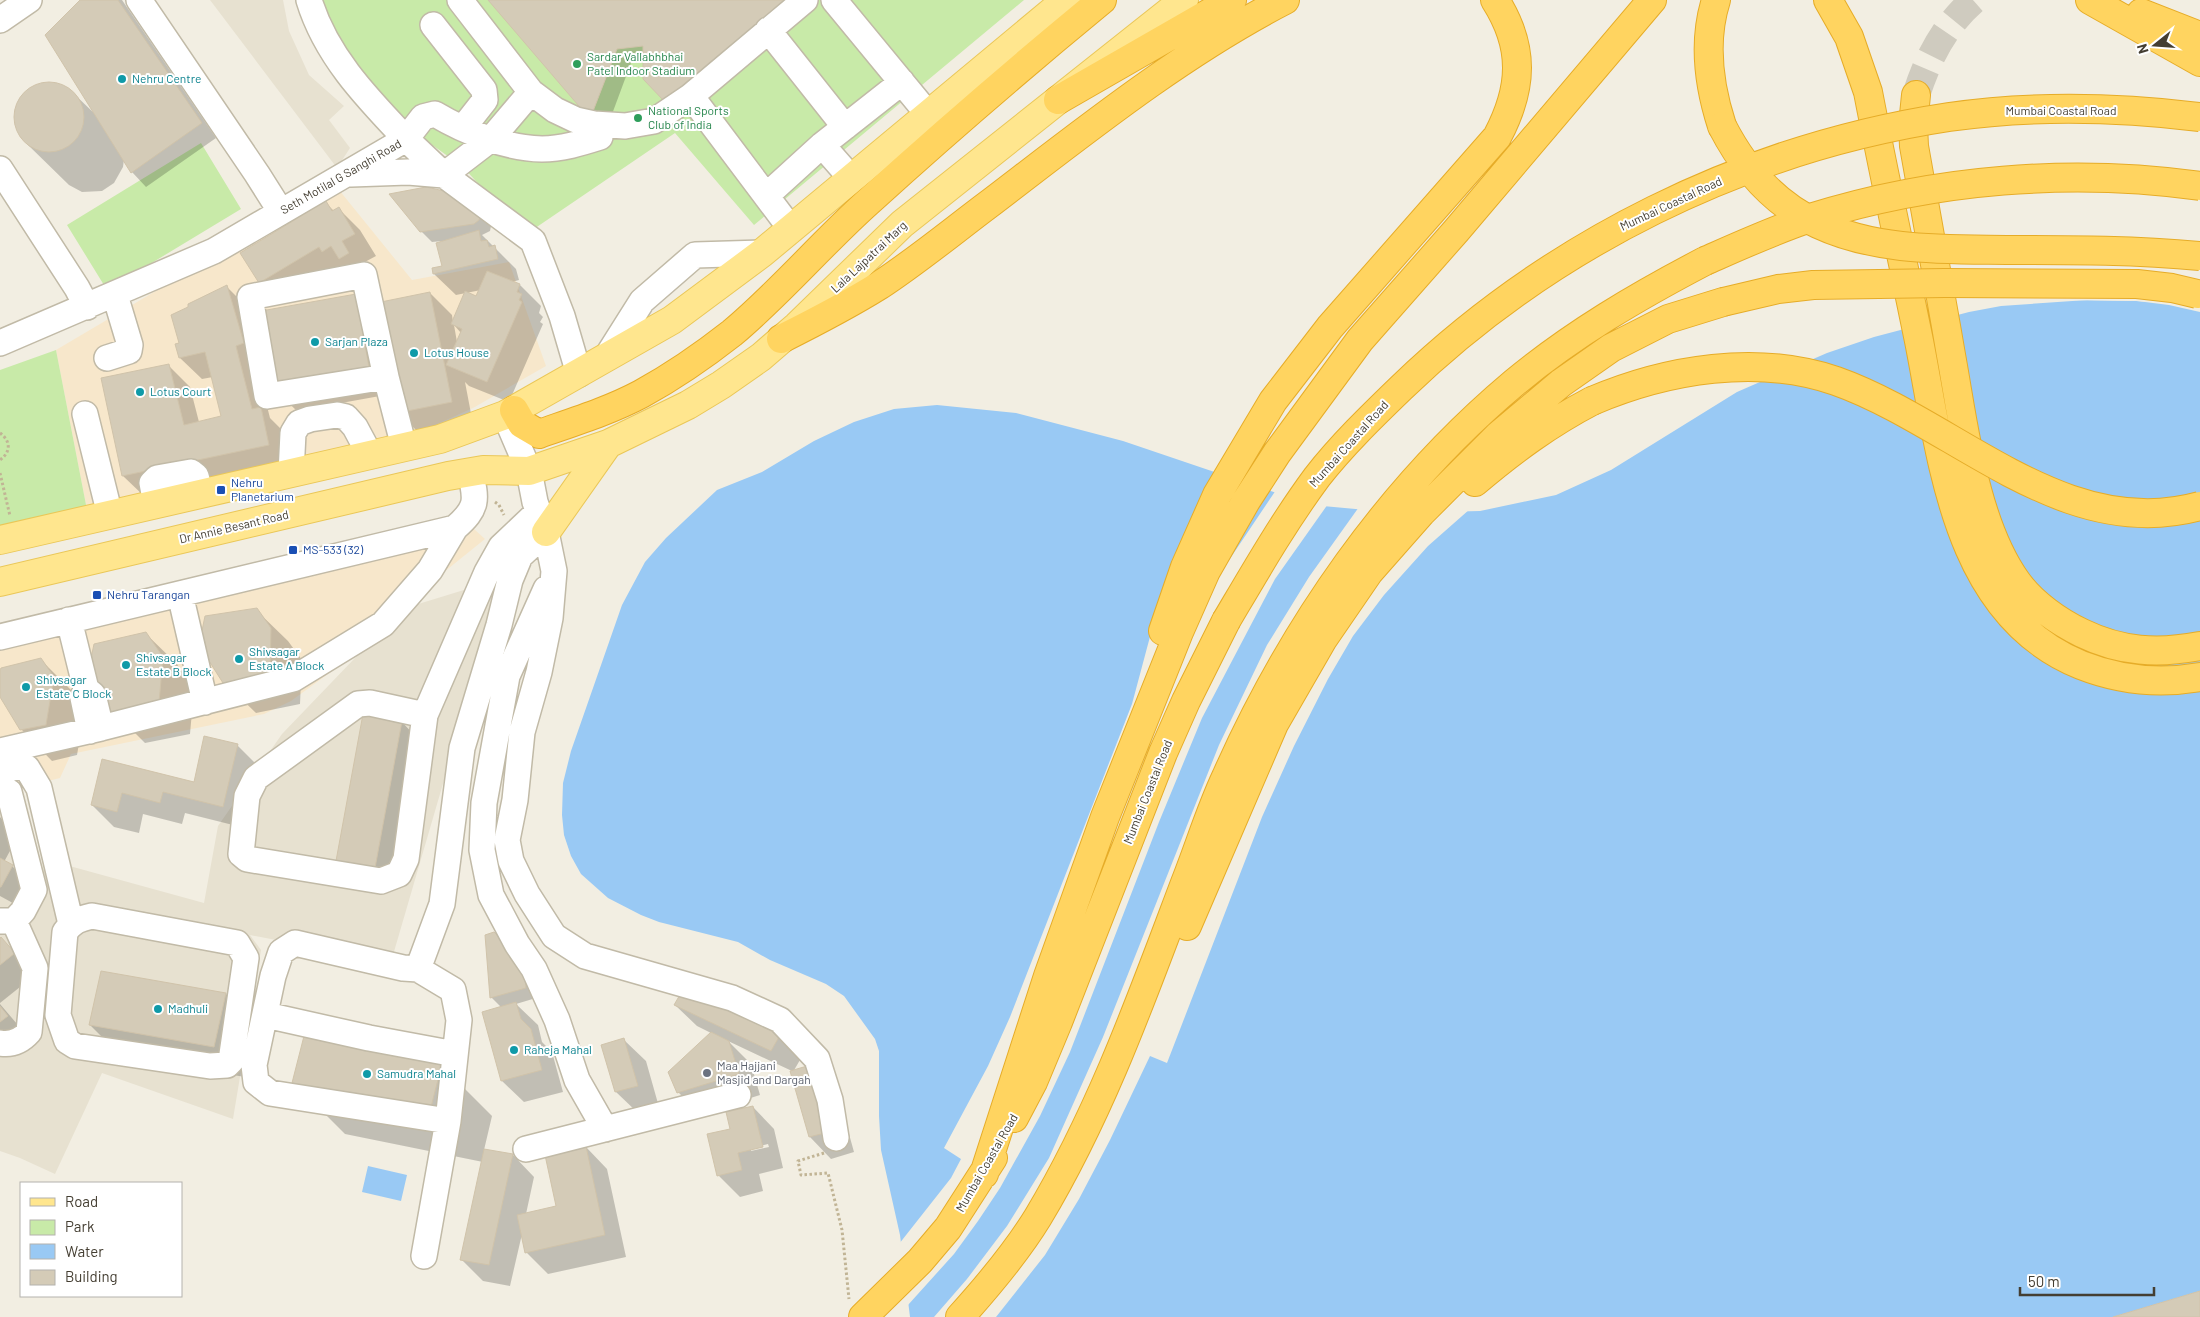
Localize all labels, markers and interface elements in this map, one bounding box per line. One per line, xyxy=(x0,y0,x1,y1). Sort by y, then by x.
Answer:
north arrow xyxy=(2130,20,2180,70)
text: N xyxy=(2133,42,2152,56)
place label: Sardar Vallabhbhai Patel Indoor Stadium xyxy=(587,49,695,77)
marker: Sardar Vallabhbhai Patel Indoor Stadium xyxy=(571,58,583,70)
place label: Nehru Centre xyxy=(132,71,201,85)
marker: Nehru Centre xyxy=(116,73,128,85)
place label: National Sports Club of India xyxy=(648,103,729,131)
street label: Mumbai Coastal Road xyxy=(2006,103,2116,117)
marker: National Sports Club of India xyxy=(632,112,644,124)
street label: Seth Motilal G Sanghi Road xyxy=(278,136,403,217)
street label: Mumbai Coastal Road xyxy=(1617,173,1724,233)
street label: Lala Lajpatrai Marg xyxy=(828,218,909,295)
place label: Sarjan Plaza xyxy=(325,334,388,348)
marker: Sarjan Plaza xyxy=(309,336,321,348)
place label: Lotus House xyxy=(424,345,489,359)
marker: Lotus House xyxy=(408,347,420,359)
place label: Lotus Court xyxy=(150,384,211,398)
marker: Lotus Court xyxy=(134,386,146,398)
street label: Mumbai Coastal Road xyxy=(1306,397,1391,489)
place label: Nehru Planetarium xyxy=(231,475,294,503)
marker: Nehru Planetarium xyxy=(215,484,227,496)
street label: Dr Annie Besant Road xyxy=(178,507,290,545)
place label: MS-533 (32) xyxy=(303,542,364,556)
marker: MS-533 (32) xyxy=(287,544,299,556)
place label: Nehru Tarangan xyxy=(107,587,190,601)
marker: Nehru Tarangan xyxy=(91,589,103,601)
place label: Shivsagar Estate A Block xyxy=(249,644,324,672)
place label: Shivsagar Estate B Block xyxy=(136,650,211,678)
marker: Shivsagar Estate A Block xyxy=(233,653,245,665)
marker: Shivsagar Estate B Block xyxy=(120,659,132,671)
place label: Shivsagar Estate C Block xyxy=(36,672,111,700)
marker: Shivsagar Estate C Block xyxy=(20,681,32,693)
street label: Mumbai Coastal Road xyxy=(1120,738,1174,846)
place label: Madhuli xyxy=(168,1001,208,1015)
marker: Madhuli xyxy=(152,1003,164,1015)
place label: Raheja Mahal xyxy=(524,1042,592,1056)
marker: Raheja Mahal xyxy=(508,1044,520,1056)
place label: Maa Hajjani Masjid and Dargah xyxy=(717,1058,811,1086)
place label: Samudra Mahal xyxy=(377,1066,456,1080)
marker: Maa Hajjani Masjid and Dargah xyxy=(701,1067,713,1079)
marker: Samudra Mahal xyxy=(361,1068,373,1080)
street label: Mumbai Coastal Road xyxy=(952,1111,1020,1214)
legend xyxy=(20,1182,182,1297)
text: Road xyxy=(65,1192,98,1210)
text: Park xyxy=(65,1217,95,1235)
text: Water xyxy=(65,1242,104,1260)
scale bar xyxy=(2020,1264,2154,1296)
text: Building xyxy=(65,1267,118,1285)
text: 50 m xyxy=(2028,1272,2060,1290)

